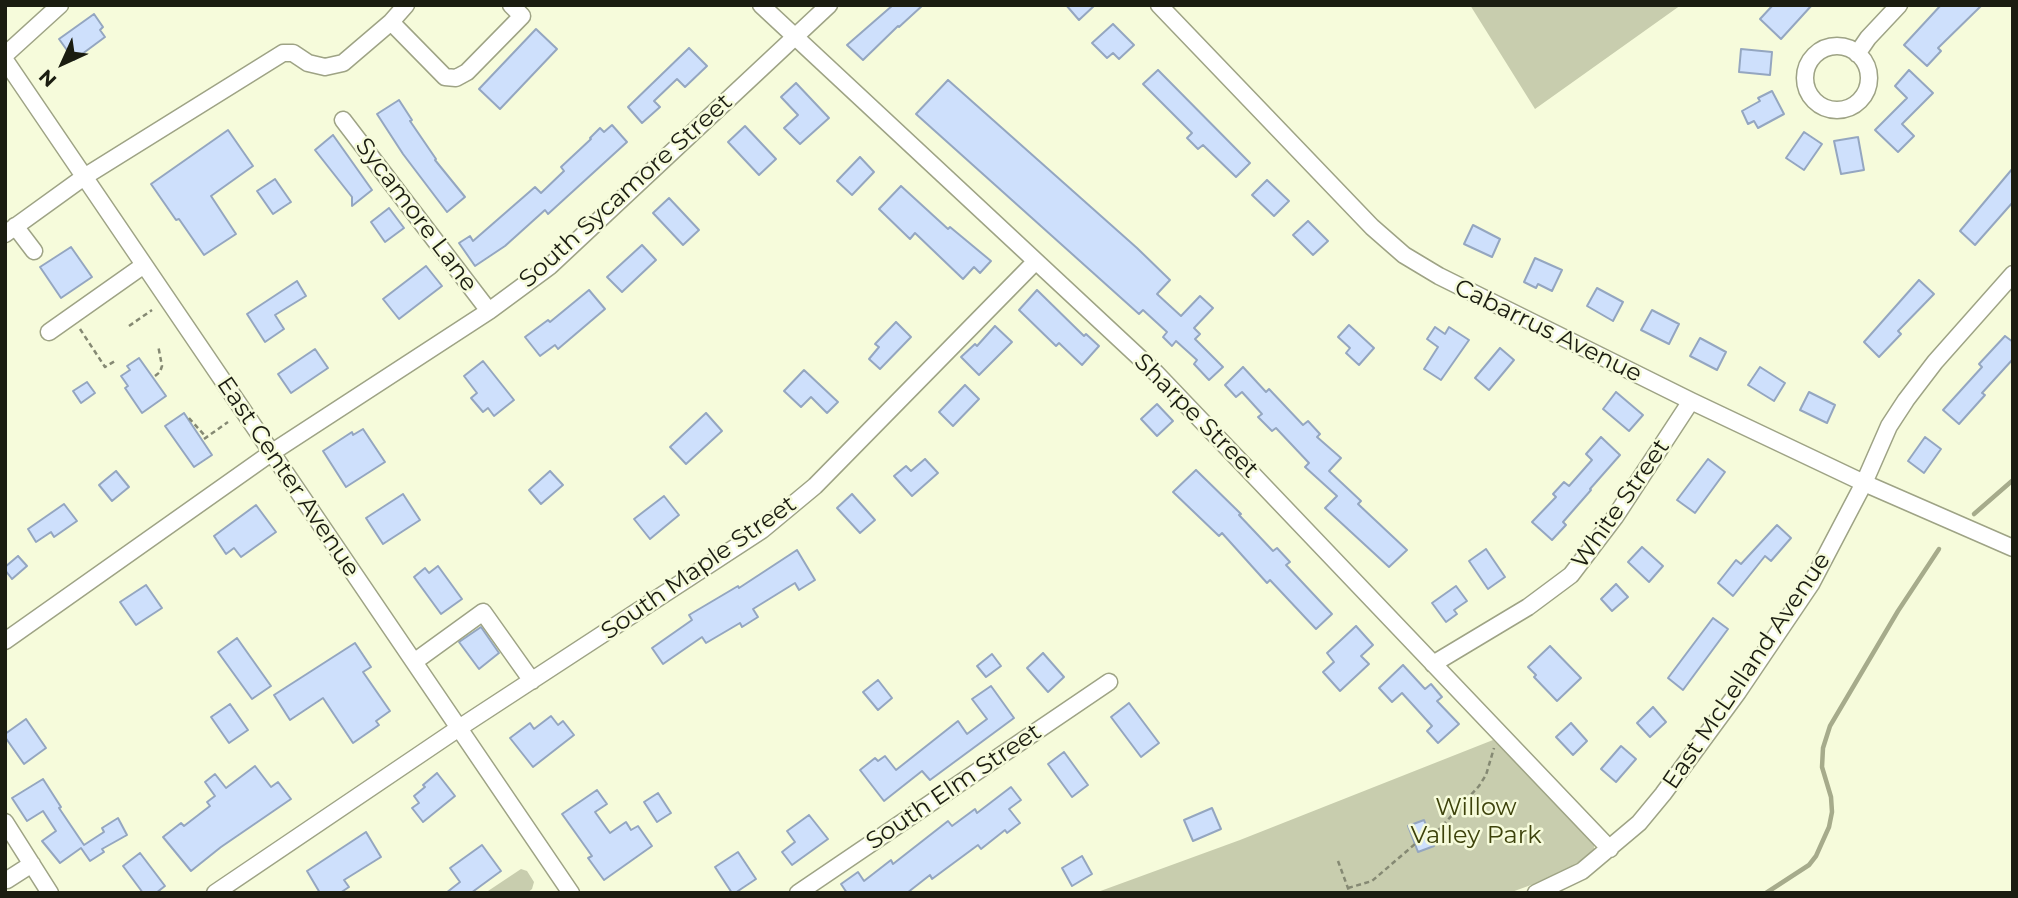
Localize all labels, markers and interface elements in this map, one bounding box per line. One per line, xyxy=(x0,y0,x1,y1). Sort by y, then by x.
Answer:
north arrow xyxy=(28,28,98,98)
text: N xyxy=(34,65,61,92)
street label: South Sycamore Street xyxy=(514,88,738,294)
street label: Sycamore Lane xyxy=(349,133,483,297)
street label: Cabarrus Avenue xyxy=(1450,273,1646,389)
street label: Sharpe Street xyxy=(1128,348,1264,484)
street label: East Center Avenue xyxy=(210,371,366,583)
street label: White Street xyxy=(1566,434,1676,574)
street label: South Maple Street xyxy=(596,490,802,646)
street label: East McLelland Avenue xyxy=(1657,547,1837,795)
street label: South Elm Street xyxy=(861,718,1047,856)
park label: Willow Valley Park xyxy=(1411,794,1541,850)

